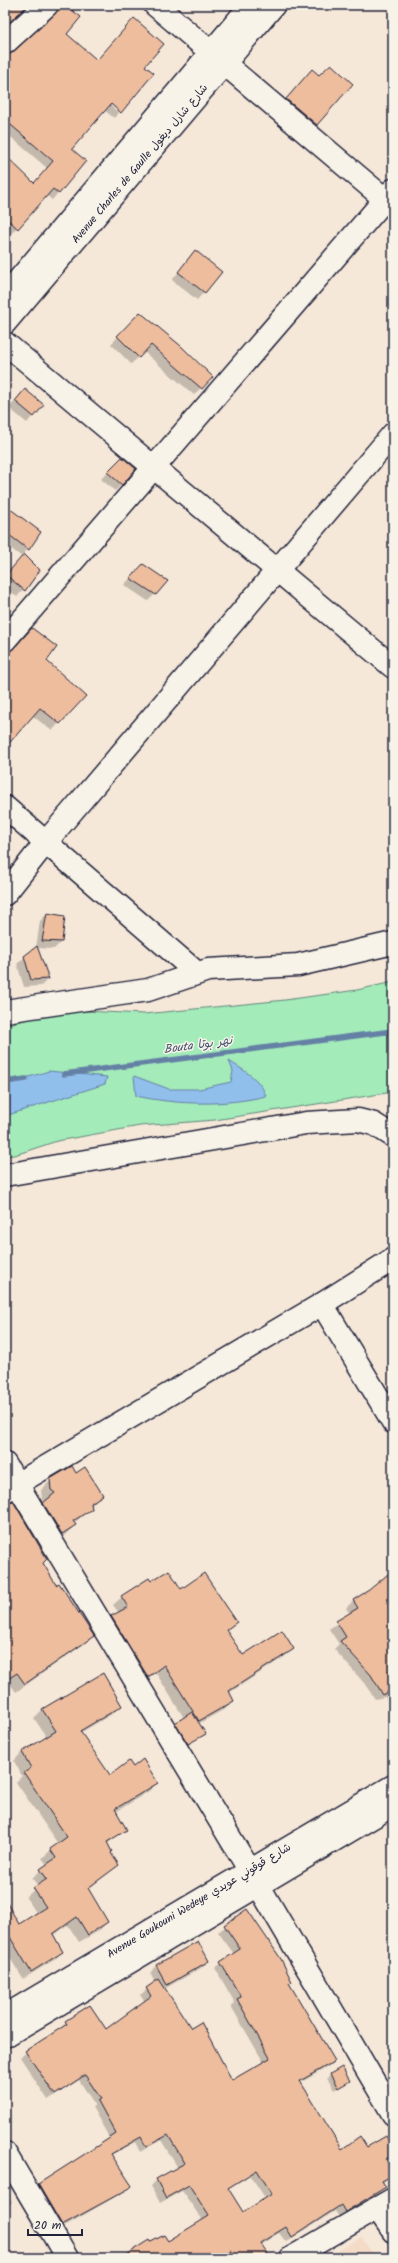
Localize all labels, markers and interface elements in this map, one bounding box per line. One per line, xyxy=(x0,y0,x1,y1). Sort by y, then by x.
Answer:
street label: Avenue Charles de Gaulle شارع شارل ديغول xyxy=(68,80,212,248)
water label: Bouta نهر بوتا xyxy=(163,1031,235,1059)
street label: Avenue Goukouni Wedeye شارع قوقوني عويدي xyxy=(103,1839,295,1964)
scale bar xyxy=(28,2211,82,2237)
text: 20 m xyxy=(34,2216,62,2235)

